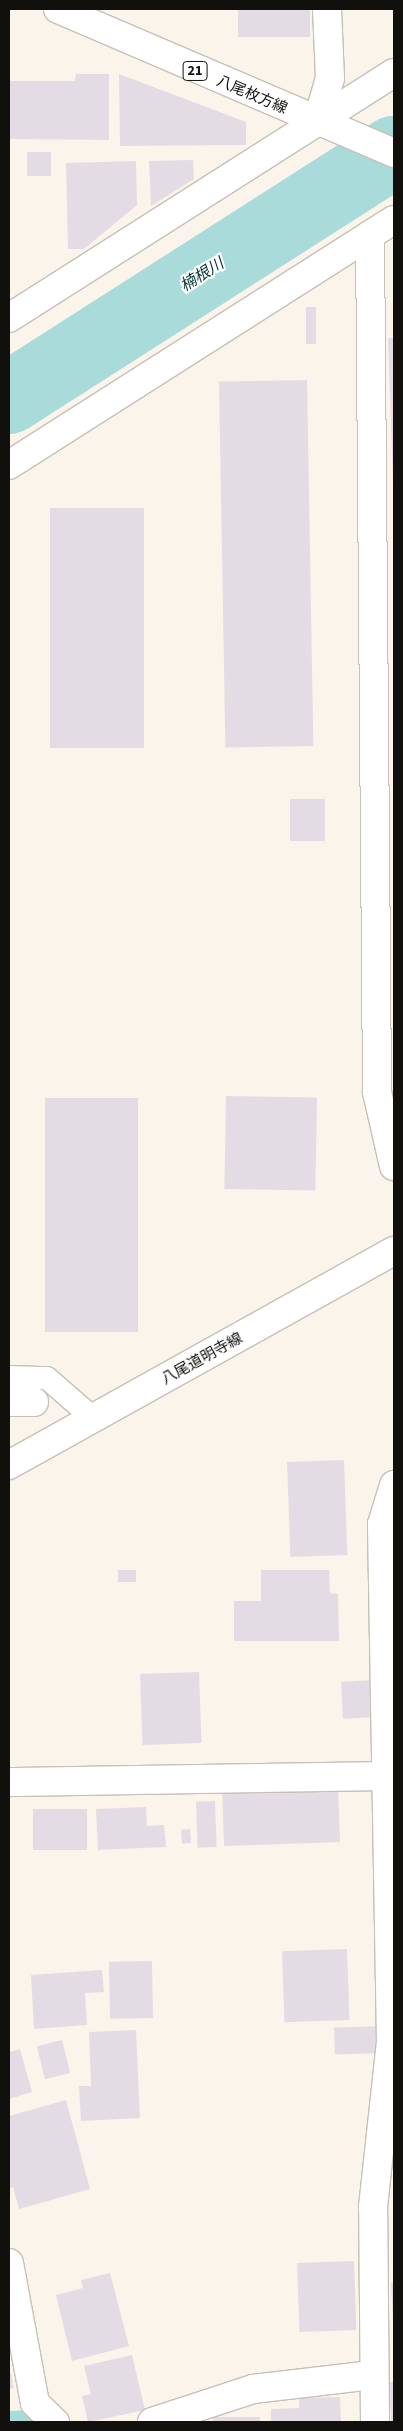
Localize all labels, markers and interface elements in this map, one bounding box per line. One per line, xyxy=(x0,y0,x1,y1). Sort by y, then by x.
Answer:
road number: 21 xyxy=(182,59,208,82)
street label: 八尾枚方線 xyxy=(214,72,290,118)
water label: 楠根川 xyxy=(177,254,227,296)
street label: 八尾道明寺線 xyxy=(158,1329,246,1389)

